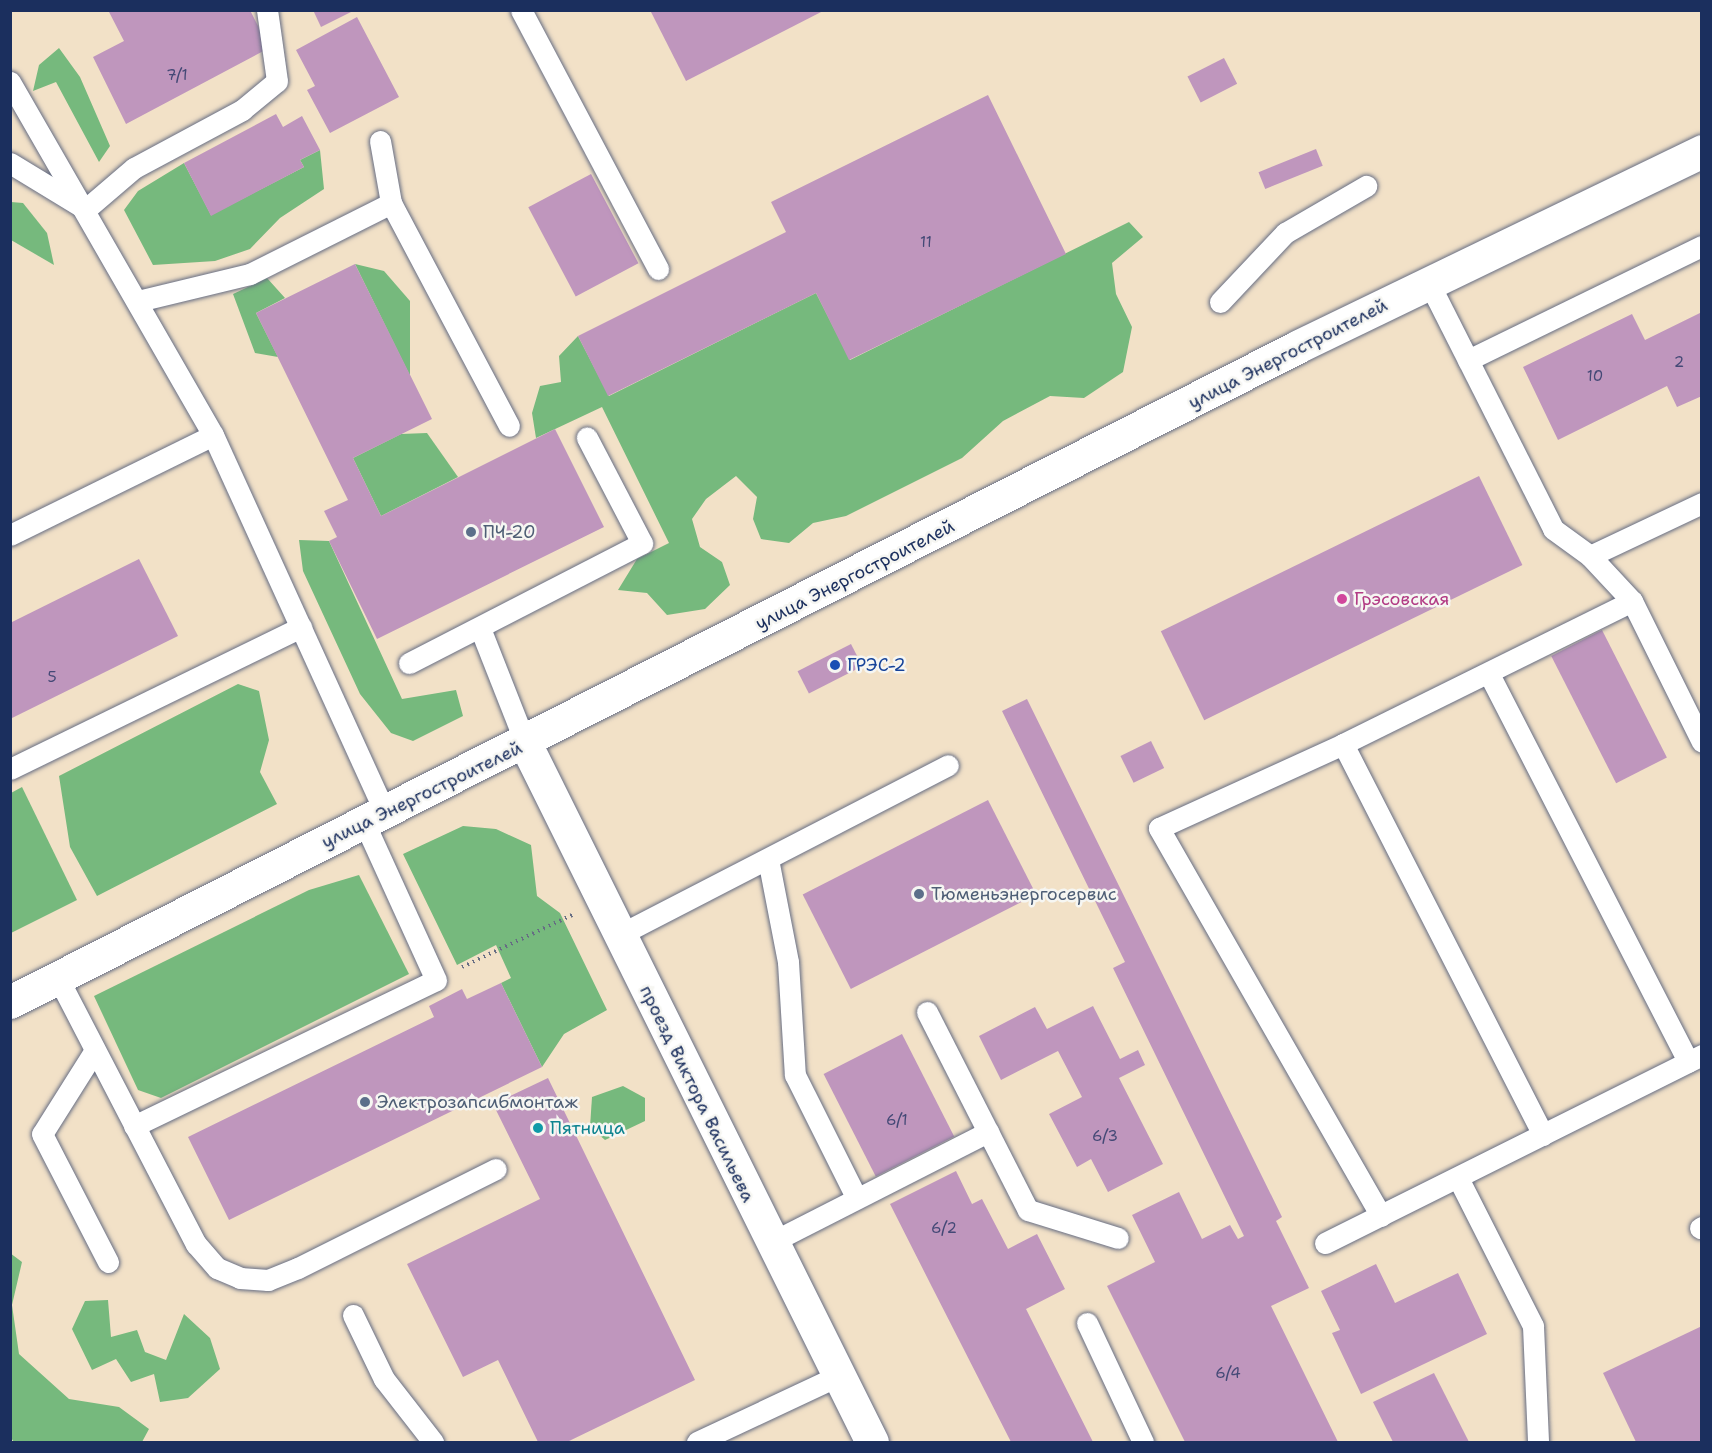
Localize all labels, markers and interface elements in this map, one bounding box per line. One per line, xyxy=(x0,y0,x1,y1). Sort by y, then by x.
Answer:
house number: 7/1 xyxy=(166,67,188,85)
house number: 11 xyxy=(920,234,932,252)
street label: улица Энергостроителей xyxy=(1185,294,1391,414)
house number: 2 xyxy=(1674,354,1684,372)
house number: 10 xyxy=(1587,368,1603,386)
street label: улица Энергостроителей xyxy=(752,515,958,635)
place label: ПЧ-20 xyxy=(483,521,536,543)
marker: ПЧ-20 xyxy=(464,525,478,539)
place label: Грэсовская xyxy=(1354,588,1449,610)
marker: Грэсовская xyxy=(1335,592,1349,606)
place label: ГРЭС-2 xyxy=(847,654,906,676)
marker: ГРЭС-2 xyxy=(828,658,842,672)
house number: 5 xyxy=(47,669,57,687)
street label: улица Энергостроителей xyxy=(318,737,526,853)
place label: Тюменьэнергосервис xyxy=(931,883,1117,905)
marker: Тюменьэнергосервис xyxy=(912,887,926,901)
street label: проезд Виктора Васильева xyxy=(635,982,759,1206)
place label: Электрозапсибмонтаж xyxy=(377,1091,578,1113)
marker: Электрозапсибмонтаж xyxy=(358,1095,372,1109)
house number: 6/1 xyxy=(886,1112,908,1130)
place label: Пятница xyxy=(550,1117,625,1139)
marker: Пятница xyxy=(531,1121,545,1135)
house number: 6/3 xyxy=(1092,1128,1118,1146)
house number: 6/2 xyxy=(931,1220,957,1238)
house number: 6/4 xyxy=(1215,1365,1241,1383)

